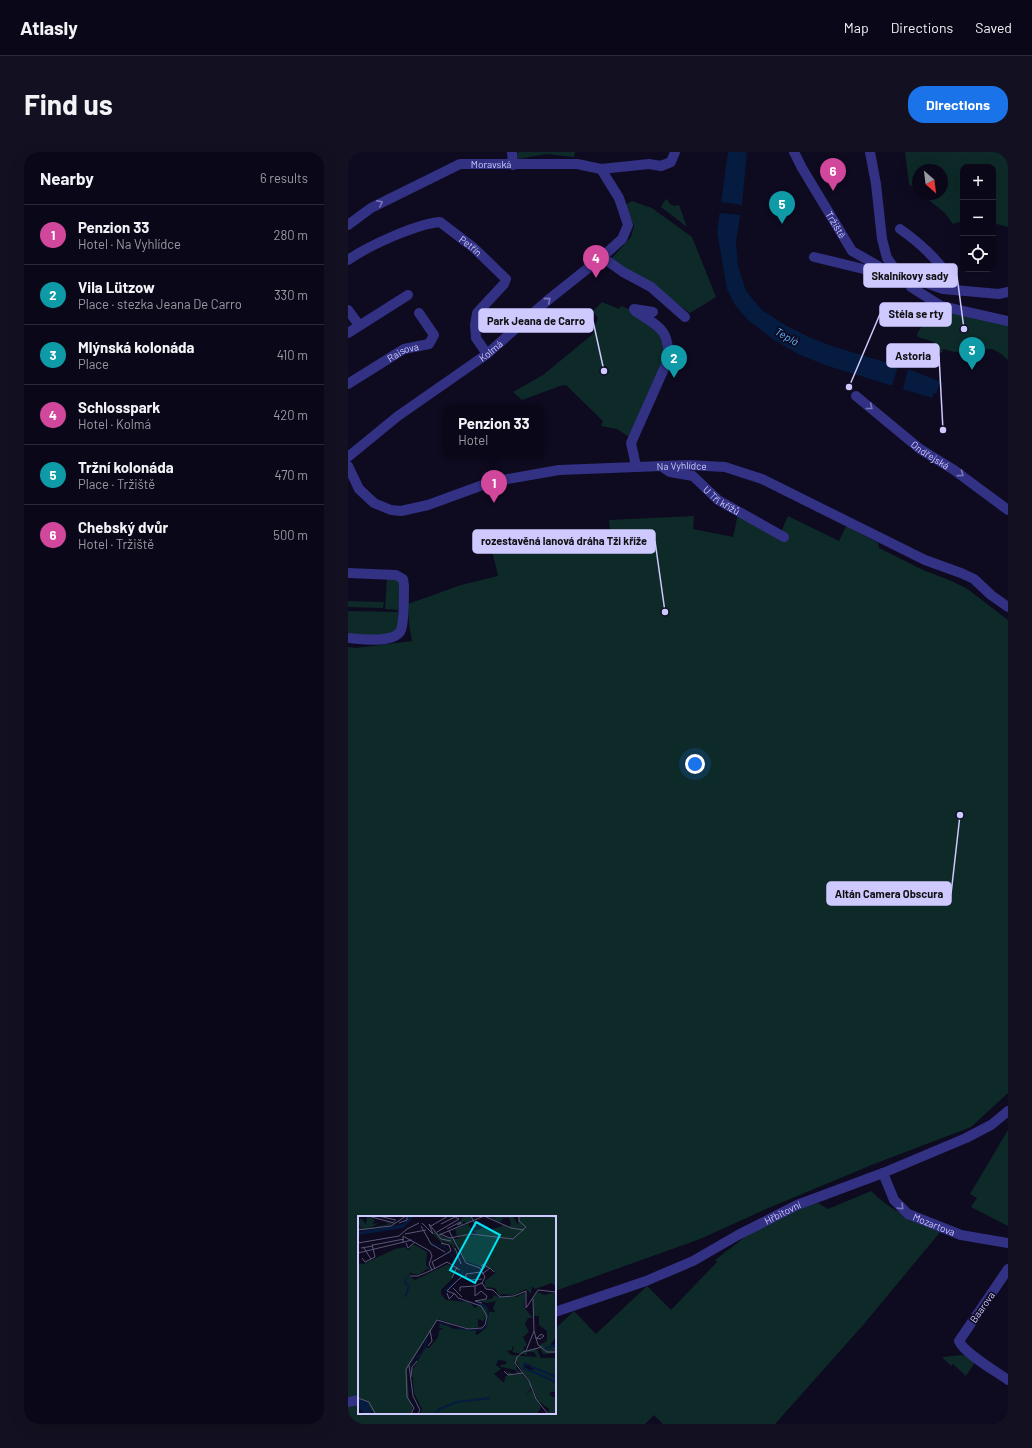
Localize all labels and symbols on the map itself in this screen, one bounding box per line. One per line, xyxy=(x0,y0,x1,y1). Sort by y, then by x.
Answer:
street label: Moravská xyxy=(471,158,511,170)
pin: 6 xyxy=(820,158,846,191)
north arrow xyxy=(912,164,948,200)
pin: 5 xyxy=(769,191,795,224)
one-way arrow xyxy=(376,200,383,208)
street label: Tržiště xyxy=(823,209,849,240)
street label: Petřín xyxy=(457,233,485,258)
pin: 4 xyxy=(583,245,609,278)
callout: Skalníkovy sady xyxy=(864,264,957,287)
text: Skalníkovy sady xyxy=(871,269,949,282)
one-way arrow xyxy=(543,298,550,305)
callout: Stéla se rty xyxy=(880,303,951,326)
text: Stéla se rty xyxy=(888,307,944,320)
callout: Park Jeana de Carro xyxy=(479,309,593,332)
text: Park Jeana de Carro xyxy=(487,314,585,327)
water label: Teplá xyxy=(773,324,801,348)
street label: Kolmá xyxy=(476,337,505,364)
pin: 3 xyxy=(959,337,985,370)
street label: Raisova xyxy=(385,340,420,364)
callout: Astoria xyxy=(887,344,939,367)
pin: 2 xyxy=(661,345,687,378)
text: Astoria xyxy=(895,349,931,362)
one-way arrow xyxy=(866,403,873,410)
street label: Ondřejská xyxy=(909,438,952,472)
street label: Na Vyhlídce xyxy=(656,459,707,472)
pin: 1 xyxy=(481,470,507,503)
one-way arrow xyxy=(956,470,963,477)
street label: U Tří křížů xyxy=(701,483,742,517)
callout: rozestavěná lanová dráha Tži kříže xyxy=(473,530,655,553)
text: rozestavěná lanová dráha Tži kříže xyxy=(481,534,647,547)
your location xyxy=(685,754,705,774)
callout: Altán Camera Obscura xyxy=(827,882,951,905)
text: Altán Camera Obscura xyxy=(835,887,943,900)
street label: Hřbitovní xyxy=(762,1198,802,1227)
one-way arrow xyxy=(896,1202,904,1210)
street label: Mozartova xyxy=(911,1211,957,1238)
inset map xyxy=(358,1216,556,1414)
street label: Baarova xyxy=(967,1289,997,1325)

